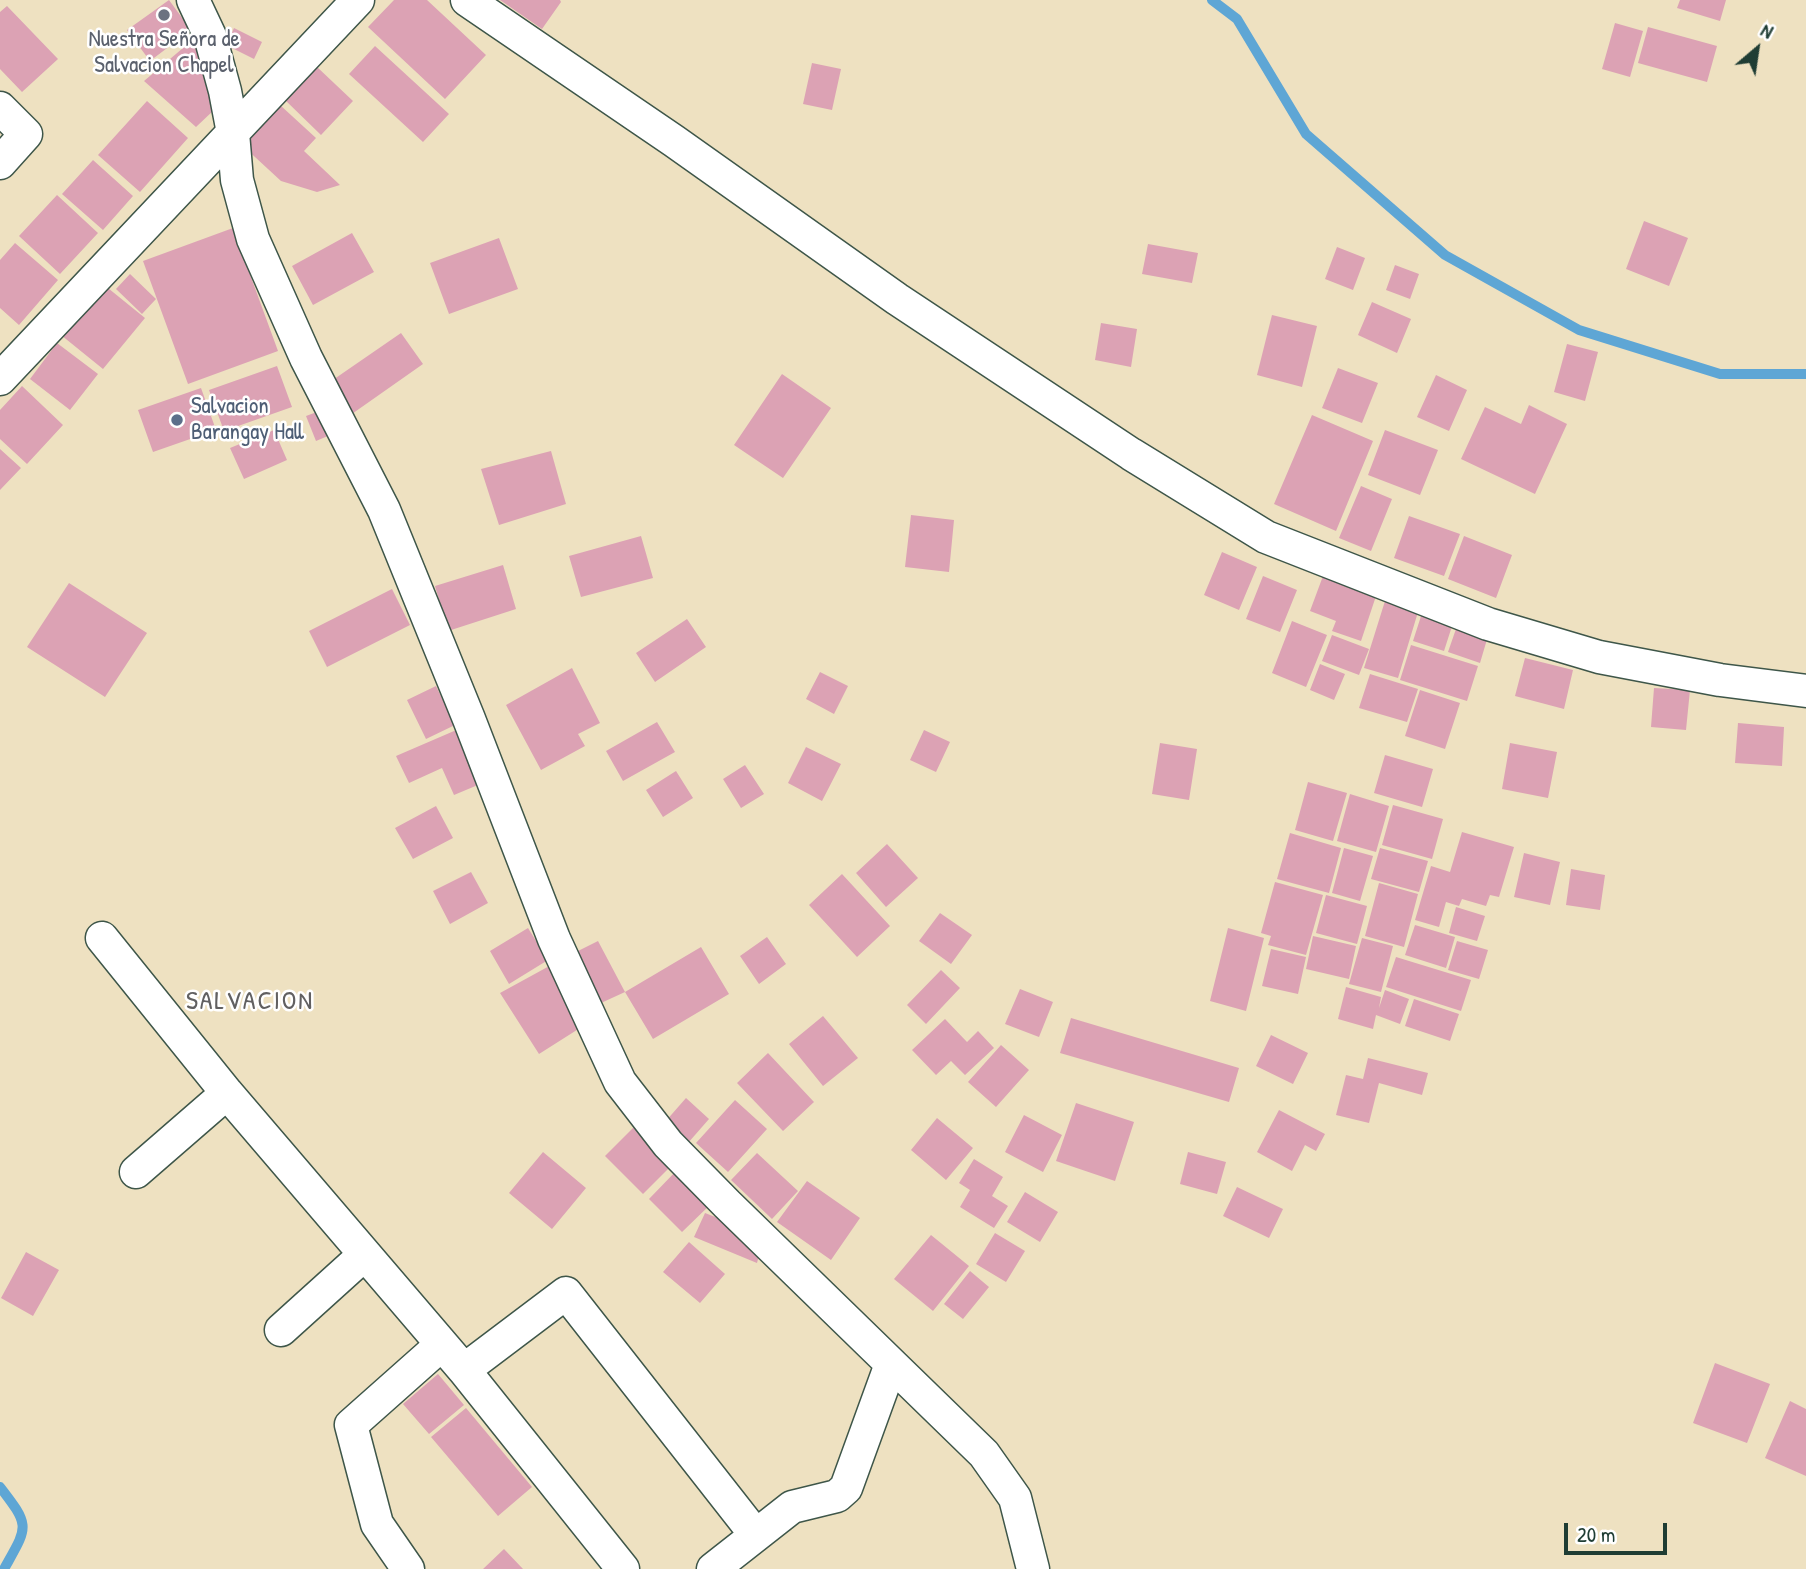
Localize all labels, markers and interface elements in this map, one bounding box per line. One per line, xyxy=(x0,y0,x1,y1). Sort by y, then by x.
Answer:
marker: Nuestra Señora de Salvacion Chapel xyxy=(156,7,172,23)
north arrow xyxy=(1722,14,1792,84)
text: N xyxy=(1756,17,1778,44)
place label: Nuestra Señora de Salvacion Chapel xyxy=(88,26,240,80)
place label: Salvacion Barangay Hall xyxy=(191,393,304,447)
marker: Salvacion Barangay Hall xyxy=(169,412,185,428)
district label: SALVACION xyxy=(187,986,313,1018)
scale bar xyxy=(1568,1510,1671,1554)
text: 20 m xyxy=(1577,1520,1615,1549)

